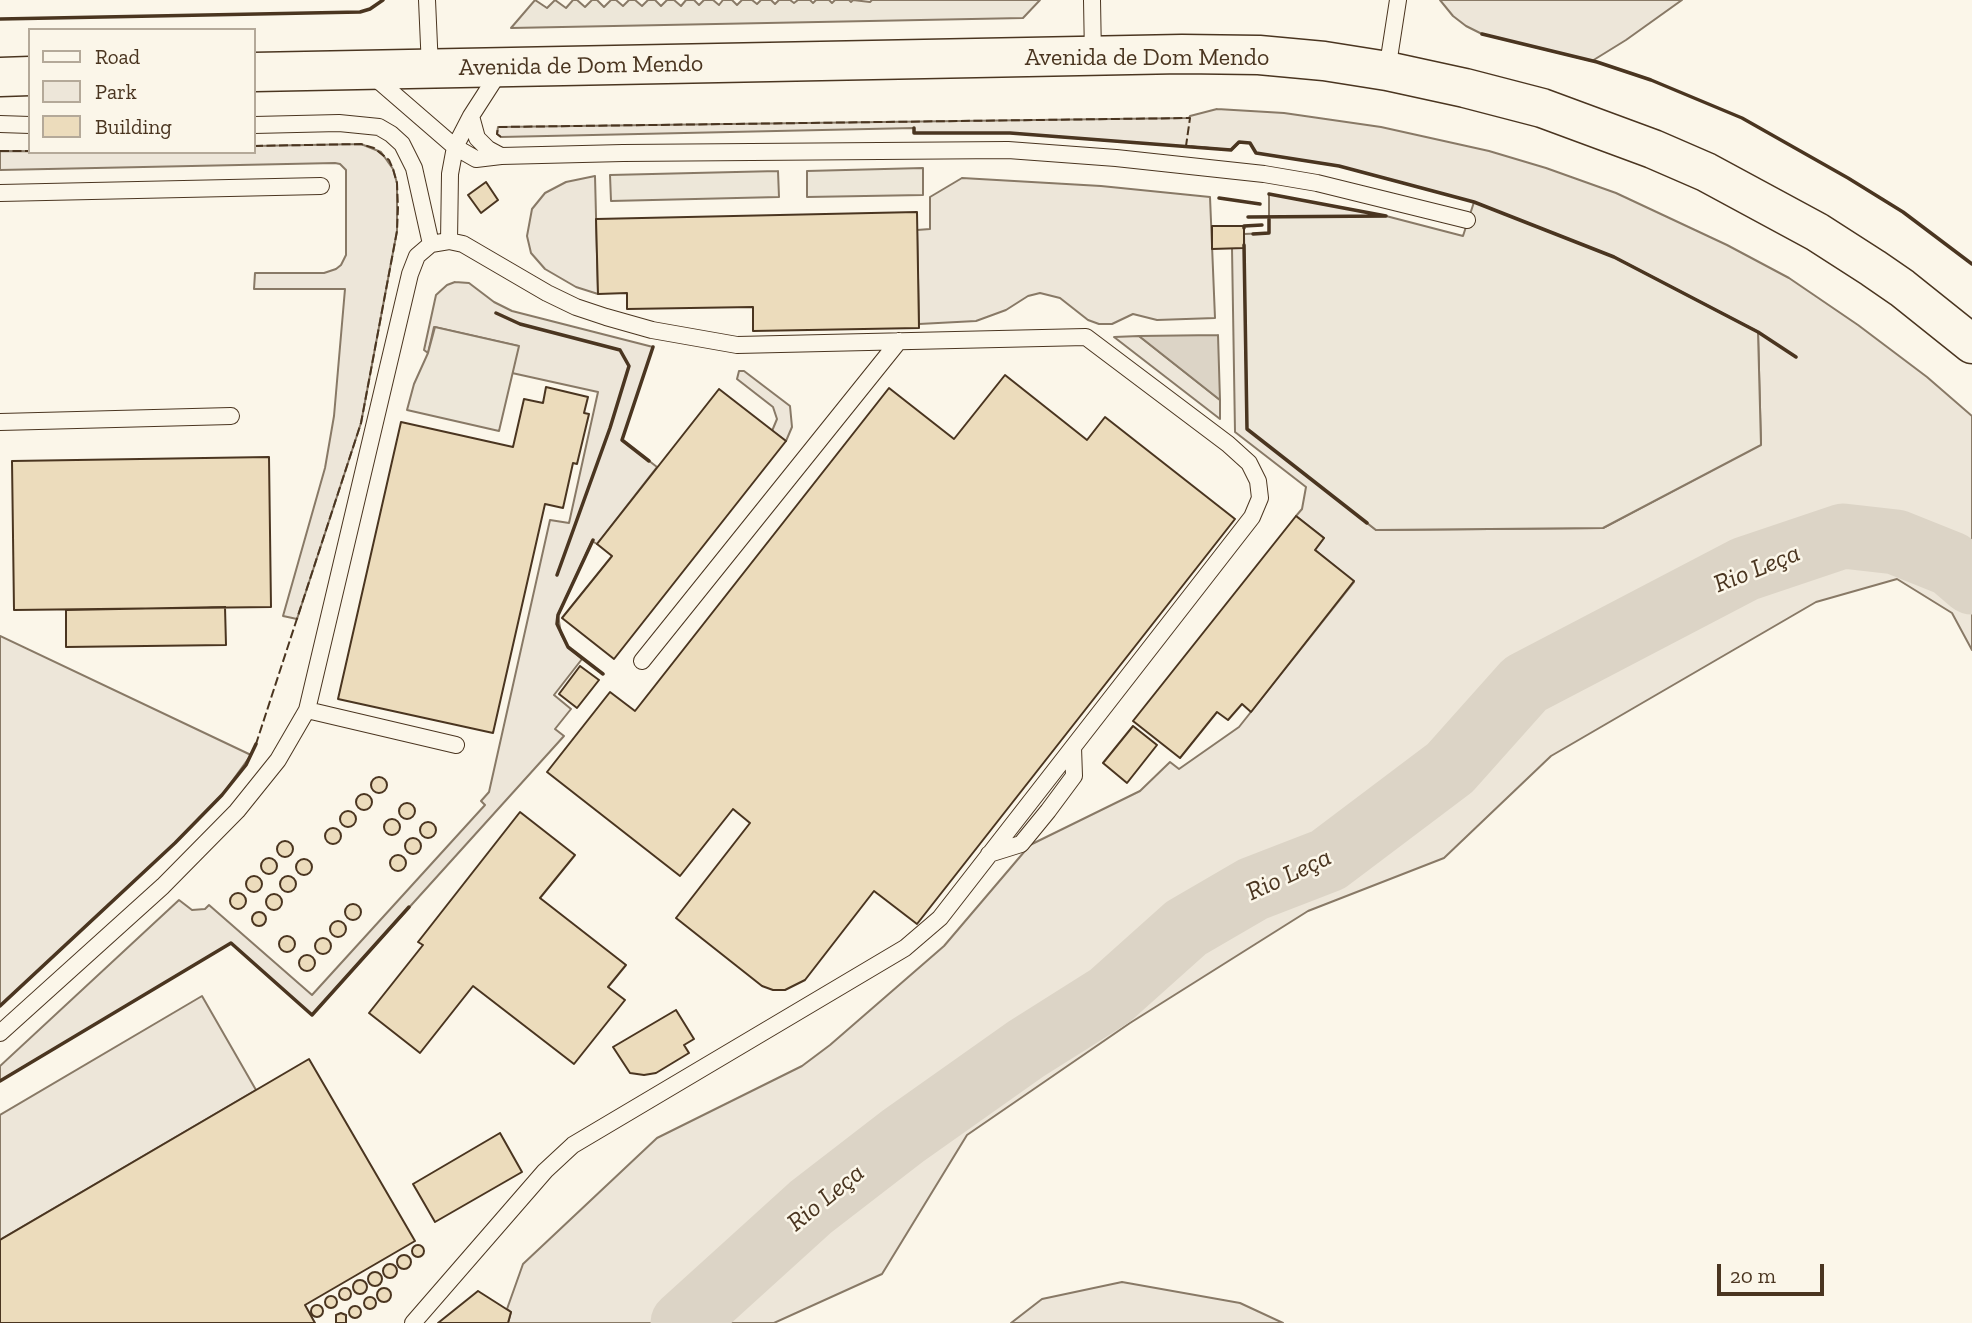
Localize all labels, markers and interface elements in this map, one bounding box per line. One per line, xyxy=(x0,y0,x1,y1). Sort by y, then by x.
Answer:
legend xyxy=(28,28,256,154)
text: Road xyxy=(95,44,140,69)
street label: Avenida de Dom Mendo xyxy=(1025,44,1269,72)
street label: Avenida de Dom Mendo xyxy=(458,49,704,83)
text: Park xyxy=(95,79,137,104)
text: Building xyxy=(95,114,172,139)
water label: Rio Leça xyxy=(1709,538,1805,600)
water label: Rio Leça xyxy=(1242,842,1336,908)
water label: Rio Leça xyxy=(781,1158,871,1238)
scale bar xyxy=(1720,1250,1827,1294)
text: 20 m xyxy=(1730,1263,1776,1288)

